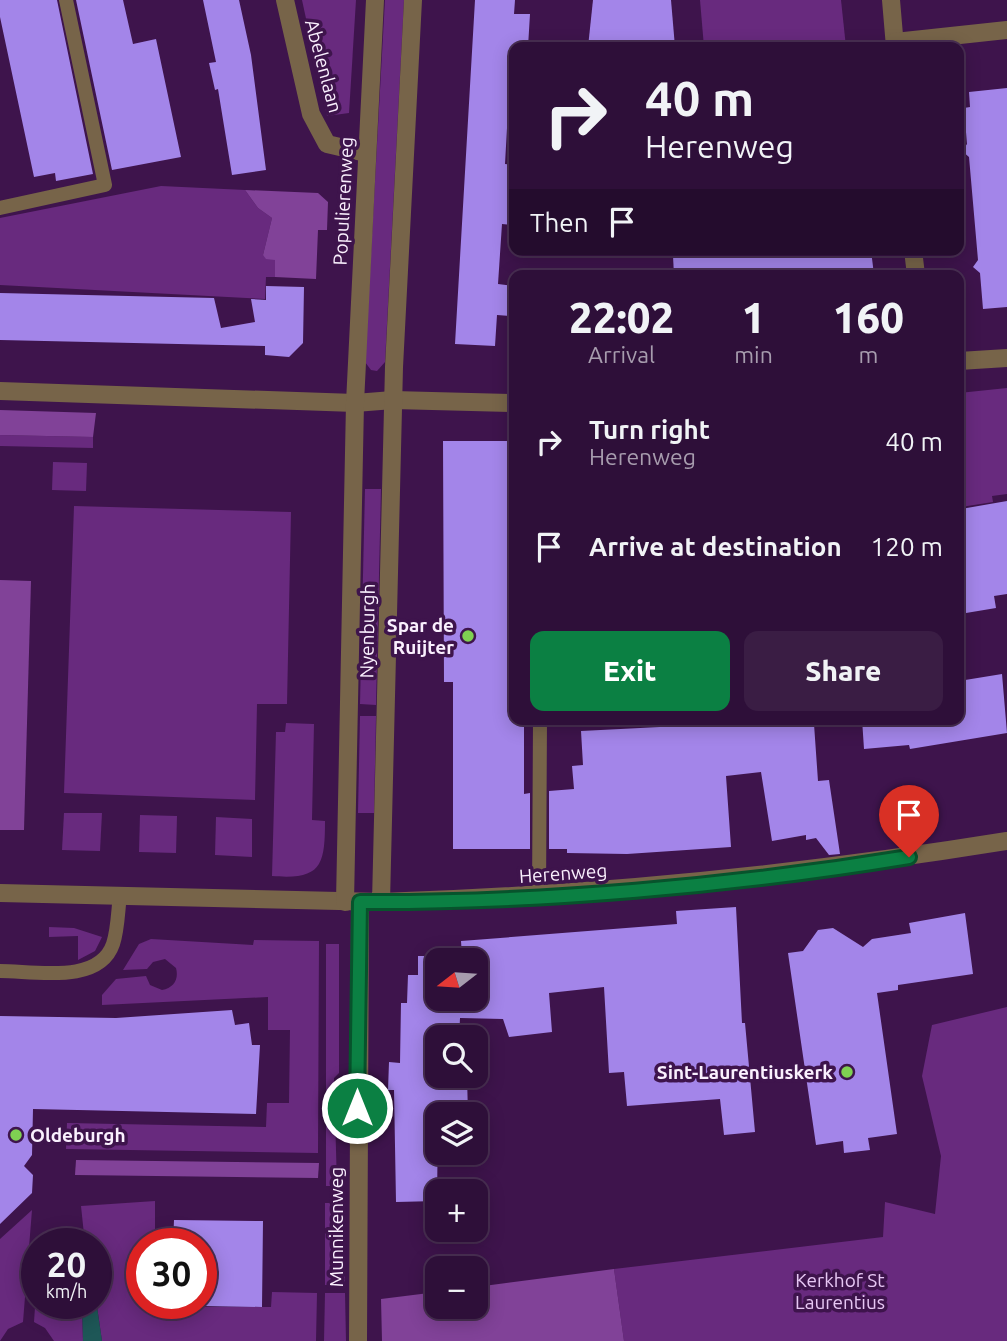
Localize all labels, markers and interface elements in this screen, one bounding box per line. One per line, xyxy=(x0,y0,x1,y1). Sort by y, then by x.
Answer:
street label: Abelenlaan xyxy=(301,17,347,115)
icon: right xyxy=(530,70,621,161)
text: 40 m xyxy=(645,70,754,125)
text: Herenweg xyxy=(645,128,794,164)
street label: Populierenweg xyxy=(329,136,357,266)
icon: arrive xyxy=(603,203,641,241)
text: Then xyxy=(530,208,589,237)
text: 22:02 xyxy=(569,294,674,341)
text: 1 xyxy=(742,294,765,341)
text: 160 xyxy=(833,294,904,341)
text: Arrival xyxy=(588,342,655,367)
text: min xyxy=(734,342,773,367)
text: m xyxy=(858,342,878,367)
text: Turn right xyxy=(589,415,710,444)
icon: right xyxy=(530,423,568,461)
text: 40 m xyxy=(885,427,943,456)
text: Herenweg xyxy=(589,444,696,469)
icon: arrive xyxy=(530,528,568,566)
text: Arrive at destination xyxy=(589,532,842,561)
text: 120 m xyxy=(871,532,943,561)
street label: Nyenburgh xyxy=(355,583,379,679)
place label: Spar de Ruijter xyxy=(387,614,454,658)
marker: Spar de Ruijter xyxy=(460,628,476,644)
button: Exit xyxy=(530,631,730,711)
button: Share xyxy=(744,631,943,711)
pin xyxy=(879,785,939,857)
icon: arrive xyxy=(890,796,928,834)
street label: Herenweg xyxy=(518,859,608,887)
north arrow xyxy=(425,948,488,1012)
map controls xyxy=(425,948,488,1319)
button: search xyxy=(425,1025,488,1088)
place label: Sint-Laurentiuskerk xyxy=(657,1061,833,1083)
marker: Sint-Laurentiuskerk xyxy=(839,1064,855,1080)
position arrow xyxy=(320,1071,394,1145)
button: layers xyxy=(425,1102,488,1165)
place label: Oldeburgh xyxy=(30,1124,126,1146)
marker: Oldeburgh xyxy=(8,1127,24,1143)
street label: Munnikenweg xyxy=(325,1167,347,1287)
button: + xyxy=(425,1179,488,1242)
speed limit sign: 30 xyxy=(126,1228,217,1319)
text: 20 xyxy=(47,1244,86,1284)
button: − xyxy=(425,1256,488,1319)
park label: Kerkhof St Laurentius xyxy=(795,1269,885,1313)
text: km/h xyxy=(46,1281,87,1301)

